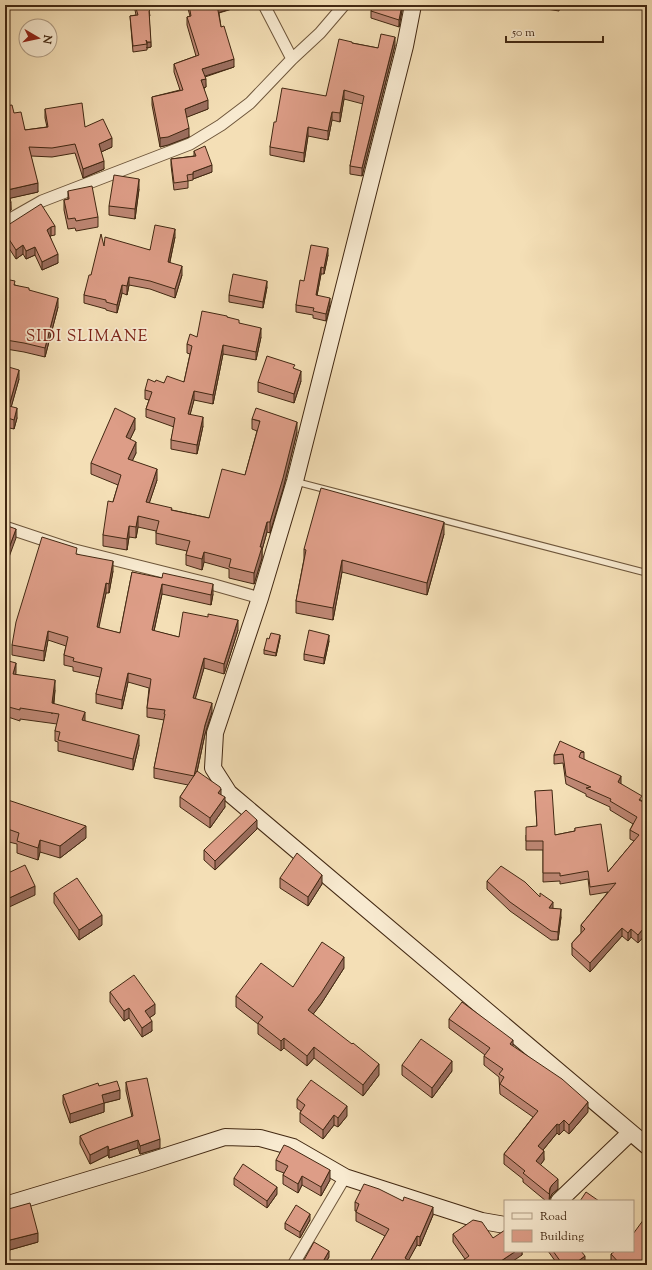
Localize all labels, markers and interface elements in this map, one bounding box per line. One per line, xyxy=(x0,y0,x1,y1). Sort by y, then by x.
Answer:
north arrow xyxy=(18,18,58,58)
scale bar xyxy=(506,18,603,44)
text: 50 m xyxy=(511,24,535,42)
text: N xyxy=(38,33,56,45)
district label: SIDI SLIMANE xyxy=(26,326,148,349)
legend xyxy=(504,1200,634,1252)
text: Road xyxy=(540,1208,567,1226)
text: Building xyxy=(540,1228,584,1246)

